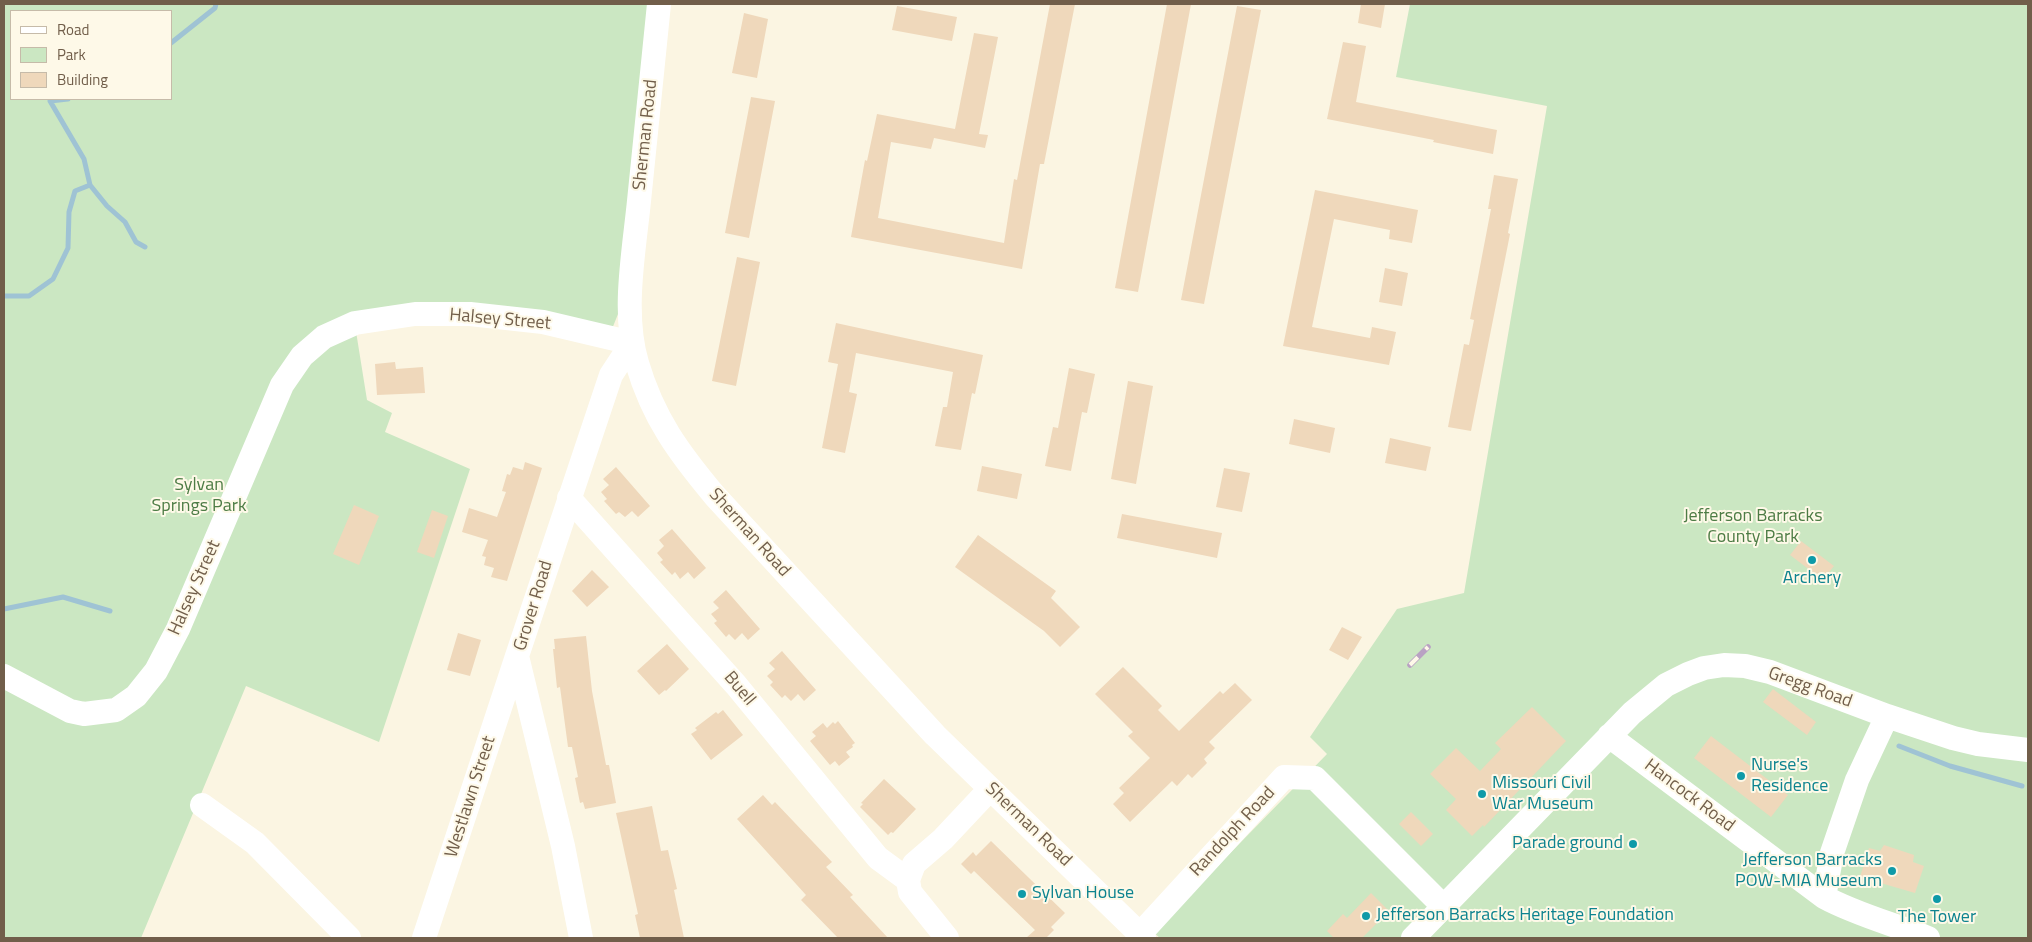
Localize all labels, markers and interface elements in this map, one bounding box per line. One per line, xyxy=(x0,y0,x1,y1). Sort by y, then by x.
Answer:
legend xyxy=(10,10,172,100)
text: Road xyxy=(57,18,89,41)
text: Park xyxy=(57,43,86,66)
text: Building xyxy=(57,68,108,91)
street label: Sherman Road xyxy=(629,78,663,192)
street label: Halsey Street xyxy=(448,305,552,335)
park label: Sylvan Springs Park xyxy=(151,475,247,518)
street label: Sherman Road xyxy=(704,484,794,582)
park label: Jefferson Barracks County Park xyxy=(1683,506,1823,548)
street label: Halsey Street xyxy=(164,537,226,639)
marker: Archery xyxy=(1806,554,1818,566)
street label: Grover Road xyxy=(510,558,558,654)
place label: Archery xyxy=(1783,568,1841,590)
street label: Gregg Road xyxy=(1765,663,1855,713)
street label: Buell xyxy=(718,667,760,711)
street label: Westlawn Street xyxy=(441,734,501,860)
street label: Hancock Road xyxy=(1640,755,1738,837)
place label: Nurse's Residence xyxy=(1751,755,1828,798)
marker: Nurse's Residence xyxy=(1735,770,1747,782)
place label: Missouri Civil War Museum xyxy=(1492,773,1594,816)
street label: Sherman Road xyxy=(980,779,1076,871)
street label: Randolph Road xyxy=(1186,783,1280,881)
marker: Missouri Civil War Museum xyxy=(1476,788,1488,800)
place label: Parade ground xyxy=(1512,833,1623,855)
marker: Parade ground xyxy=(1627,838,1639,850)
place label: Jefferson Barracks POW-MIA Museum xyxy=(1735,850,1882,892)
marker: Jefferson Barracks POW-MIA Museum xyxy=(1886,865,1898,877)
place label: Sylvan House xyxy=(1032,883,1134,905)
marker: Sylvan House xyxy=(1016,888,1028,900)
marker: The Tower xyxy=(1931,893,1943,905)
place label: Jefferson Barracks Heritage Foundation xyxy=(1376,905,1674,927)
place label: The Tower xyxy=(1898,907,1976,929)
marker: Jefferson Barracks Heritage Foundation xyxy=(1360,910,1372,922)

